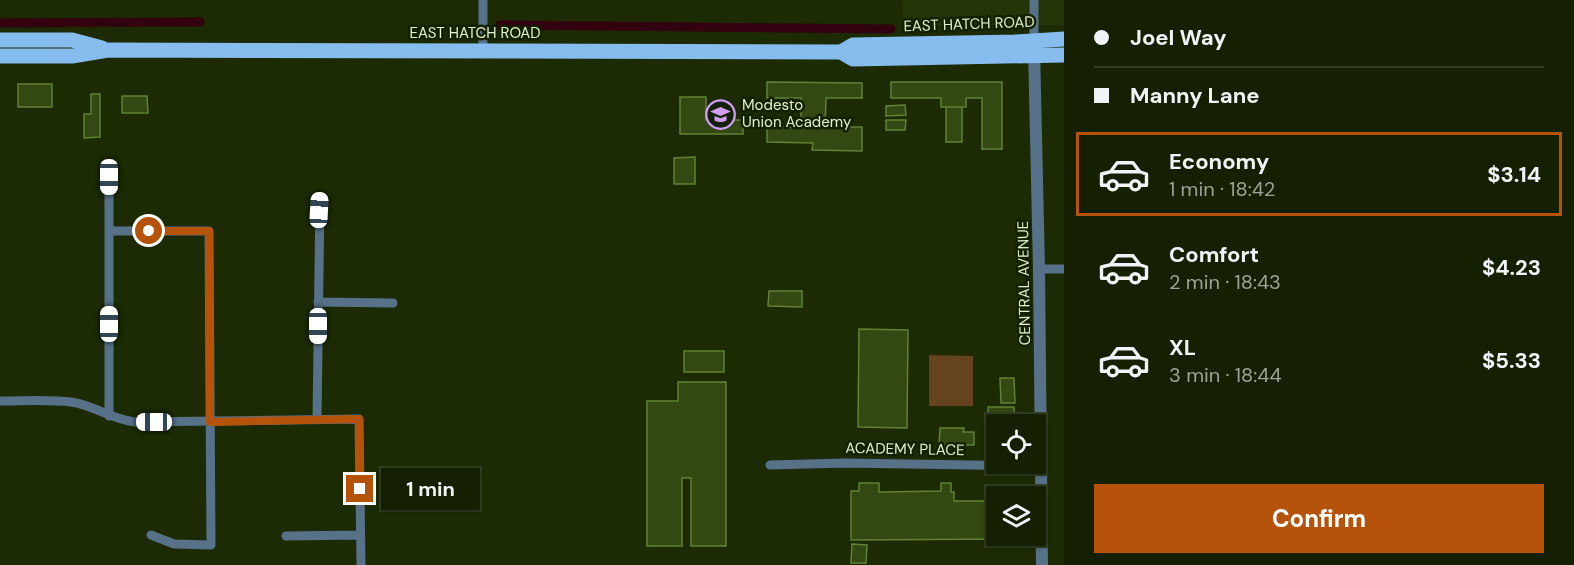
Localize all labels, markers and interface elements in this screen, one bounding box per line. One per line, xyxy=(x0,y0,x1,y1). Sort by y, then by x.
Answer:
street label: EAST HATCH ROAD xyxy=(903,12,1035,36)
street label: EAST HATCH ROAD xyxy=(409,23,541,43)
text: Joel Way xyxy=(1130,23,1227,52)
text: Manny Lane xyxy=(1130,81,1260,110)
place label: Modesto Union Academy xyxy=(742,95,852,132)
school or university icon: Modesto Union Academy xyxy=(705,98,737,130)
icon: car xyxy=(1097,147,1151,201)
text: Economy xyxy=(1169,147,1269,176)
car xyxy=(100,159,118,195)
text: $3.14 xyxy=(1487,160,1541,189)
text: 1 min · 18:42 xyxy=(1169,176,1275,202)
car xyxy=(309,192,329,228)
route start xyxy=(135,217,162,244)
street label: CENTRAL AVENUE xyxy=(1013,221,1035,345)
icon: car xyxy=(1097,240,1151,294)
text: Comfort xyxy=(1169,240,1259,269)
text: $4.23 xyxy=(1482,253,1541,282)
text: 2 min · 18:43 xyxy=(1169,269,1281,295)
car xyxy=(100,306,118,342)
car xyxy=(309,308,327,344)
icon: car xyxy=(1097,333,1151,387)
text: XL xyxy=(1169,333,1196,362)
text: $5.33 xyxy=(1482,346,1541,375)
text: 3 min · 18:44 xyxy=(1169,362,1282,388)
car xyxy=(136,413,172,431)
map controls xyxy=(986,414,1046,546)
button: locate xyxy=(986,414,1046,474)
street label: ACADEMY PLACE xyxy=(845,438,965,460)
callout: 1 min xyxy=(381,468,480,510)
route end xyxy=(346,475,373,502)
text: 1 min xyxy=(406,476,455,502)
button: Confirm xyxy=(1094,484,1544,553)
button: layers xyxy=(986,486,1046,546)

